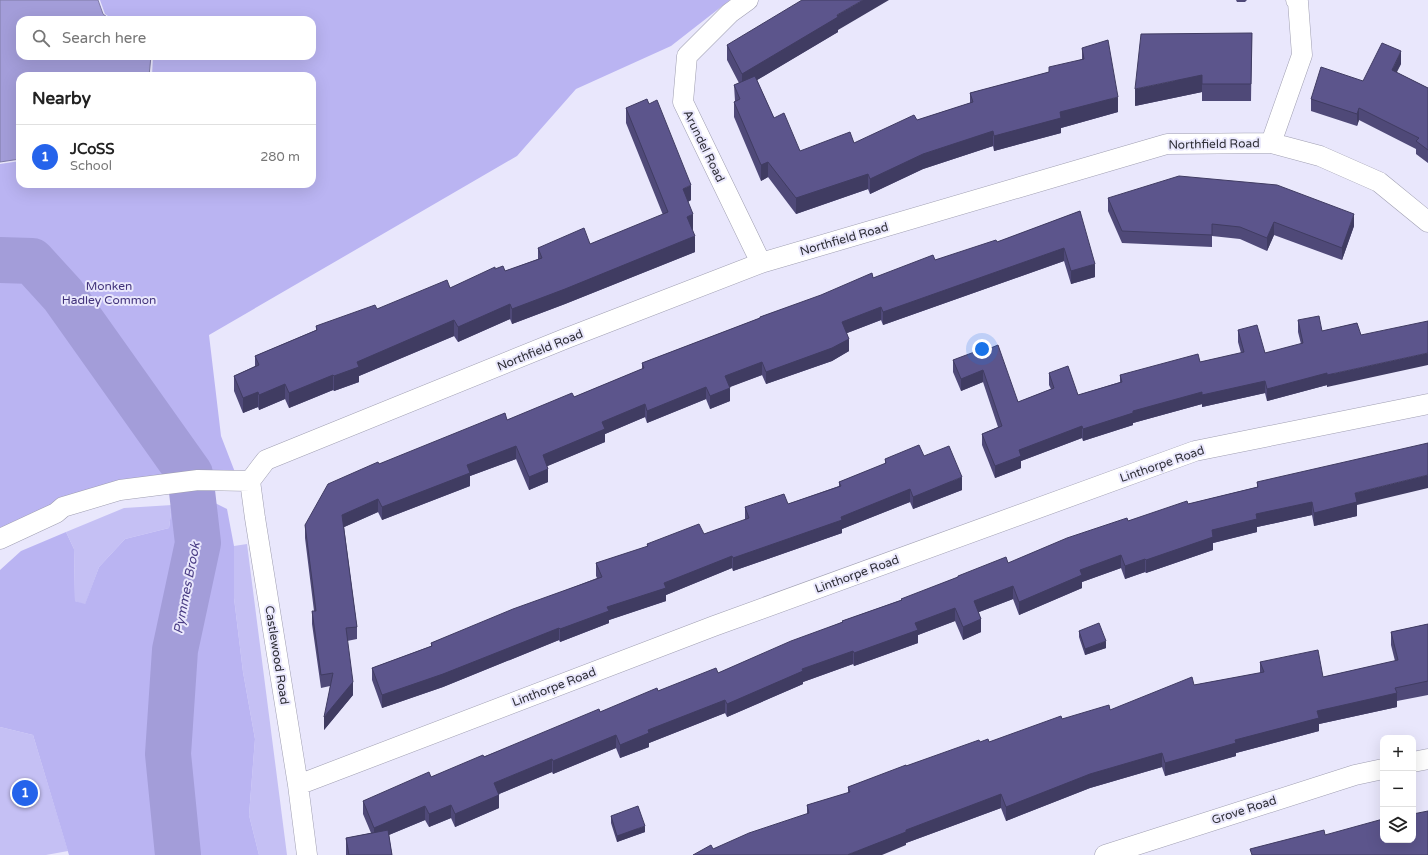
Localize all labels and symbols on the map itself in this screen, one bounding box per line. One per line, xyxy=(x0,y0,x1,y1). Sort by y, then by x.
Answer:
street label: Arundel Road xyxy=(680,108,728,184)
street label: Northfield Road xyxy=(1168,136,1260,152)
street label: Northfield Road xyxy=(798,220,890,258)
park label: Monken Hadley Common xyxy=(62,279,156,307)
street label: Northfield Road xyxy=(495,326,585,374)
your location xyxy=(972,339,992,359)
street label: Linthorpe Road xyxy=(1118,443,1206,485)
water label: Pymmes Brook xyxy=(170,540,204,635)
street label: Linthorpe Road xyxy=(813,552,901,596)
street label: Castlewood Road xyxy=(262,605,292,705)
street label: Linthorpe Road xyxy=(510,665,598,709)
pin: 1 xyxy=(12,778,38,808)
street label: Grove Road xyxy=(1210,793,1278,827)

